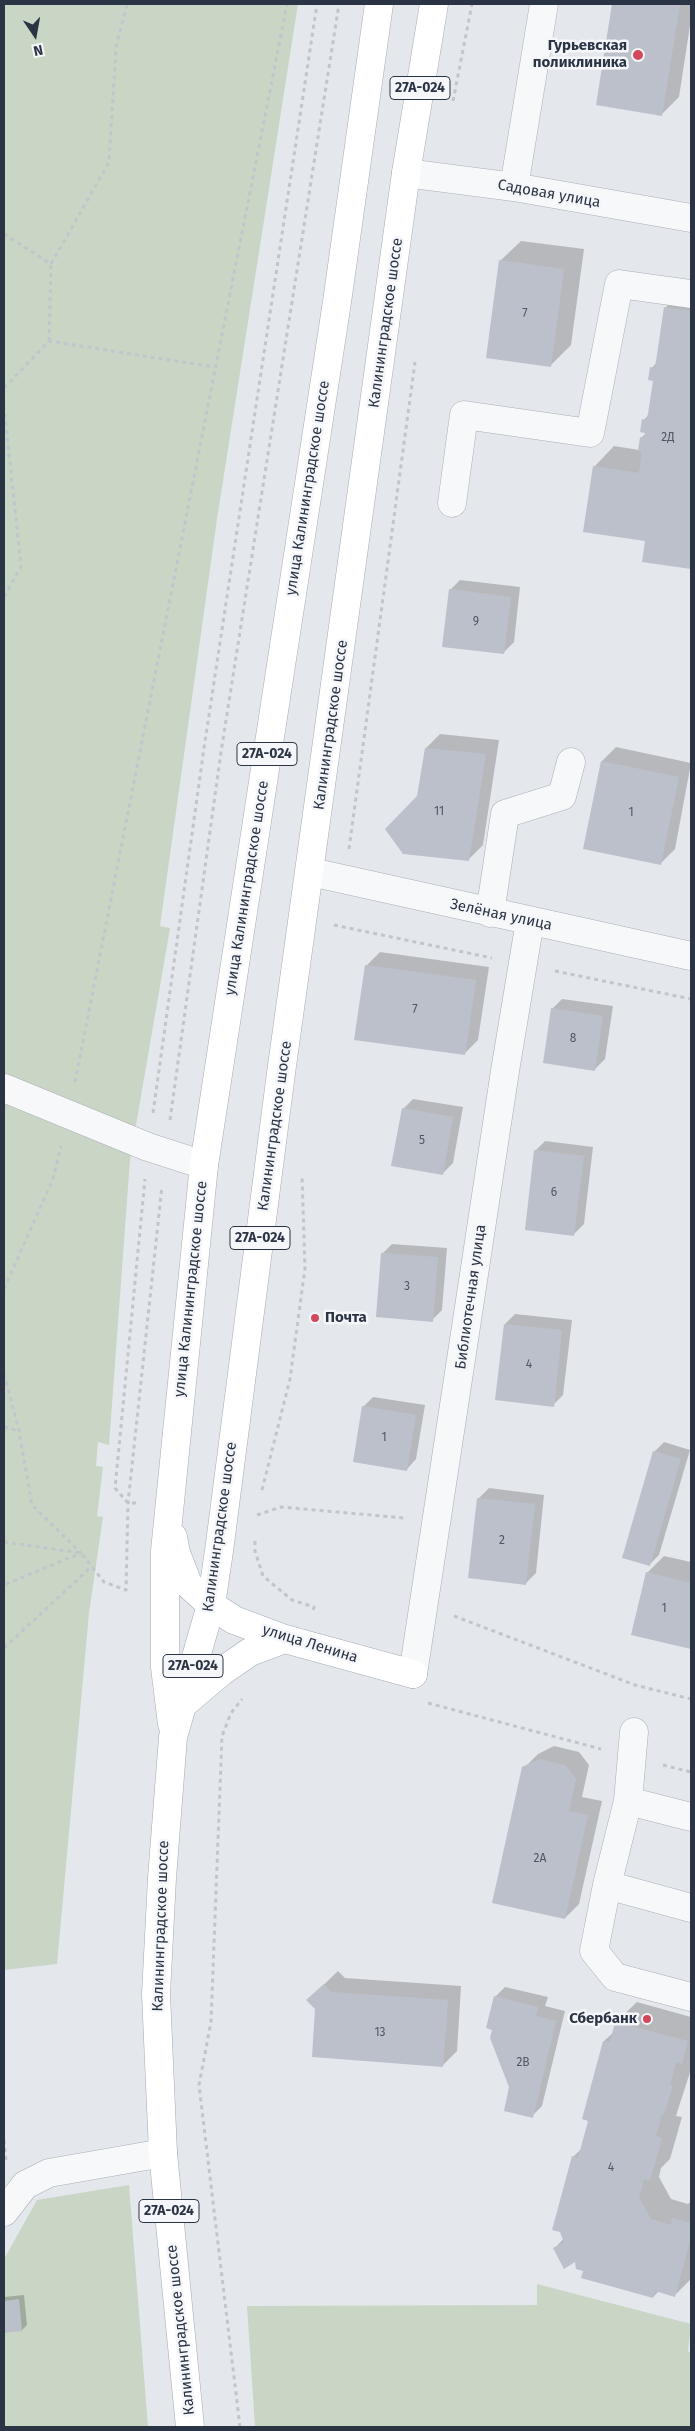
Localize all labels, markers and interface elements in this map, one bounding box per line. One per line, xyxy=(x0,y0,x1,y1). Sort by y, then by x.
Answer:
north arrow xyxy=(10,10,60,60)
place label: Гурьевская поликлиника xyxy=(533,37,627,72)
text: N xyxy=(32,41,45,59)
marker: Гурьевская поликлиника xyxy=(631,48,645,62)
road number: 27А-024 xyxy=(390,76,450,100)
street label: Садовая улица xyxy=(496,176,602,212)
street label: Калининградское шоссе xyxy=(365,237,407,409)
house number: 7 xyxy=(522,307,528,321)
street label: улица Калининградское шоссе xyxy=(282,379,334,597)
house number: 2Д xyxy=(661,431,675,445)
house number: 9 xyxy=(473,615,479,629)
street label: Калининградское шоссе xyxy=(310,639,352,811)
road number: 27А-024 xyxy=(237,742,297,766)
street label: улица Калининградское шоссе xyxy=(221,779,273,997)
house number: 11 xyxy=(434,805,444,819)
house number: 1 xyxy=(628,806,634,820)
street label: Зелёная улица xyxy=(448,895,554,935)
house number: 7 xyxy=(412,1003,418,1017)
house number: 8 xyxy=(570,1032,576,1046)
street label: Калининградское шоссе xyxy=(254,1040,296,1212)
house number: 5 xyxy=(419,1134,425,1148)
street label: улица Калининградское шоссе xyxy=(171,1180,211,1398)
house number: 6 xyxy=(551,1186,557,1200)
street label: Библиотечная улица xyxy=(452,1223,490,1371)
road number: 27А-024 xyxy=(230,1226,290,1250)
house number: 3 xyxy=(404,1280,410,1294)
place label: Почта xyxy=(325,1309,367,1327)
marker: Почта xyxy=(309,1312,321,1324)
house number: 4 xyxy=(526,1358,532,1372)
house number: 1 xyxy=(381,1431,387,1445)
street label: Калининградское шоссе xyxy=(199,1441,241,1613)
house number: 2 xyxy=(499,1534,505,1548)
house number: 1 xyxy=(661,1602,667,1616)
street label: улица Ленина xyxy=(260,1621,360,1667)
road number: 27А-024 xyxy=(163,1654,223,1678)
street label: Калининградское шоссе xyxy=(149,1840,173,2012)
house number: 2А xyxy=(534,1852,546,1866)
place label: Сбербанк xyxy=(569,2010,637,2028)
marker: Сбербанк xyxy=(641,2013,653,2025)
house number: 13 xyxy=(374,2026,386,2040)
house number: 2В xyxy=(516,2056,530,2070)
house number: 4 xyxy=(608,2161,614,2175)
road number: 27А-024 xyxy=(139,2200,199,2222)
street label: Калининградское шоссе xyxy=(163,2244,199,2416)

